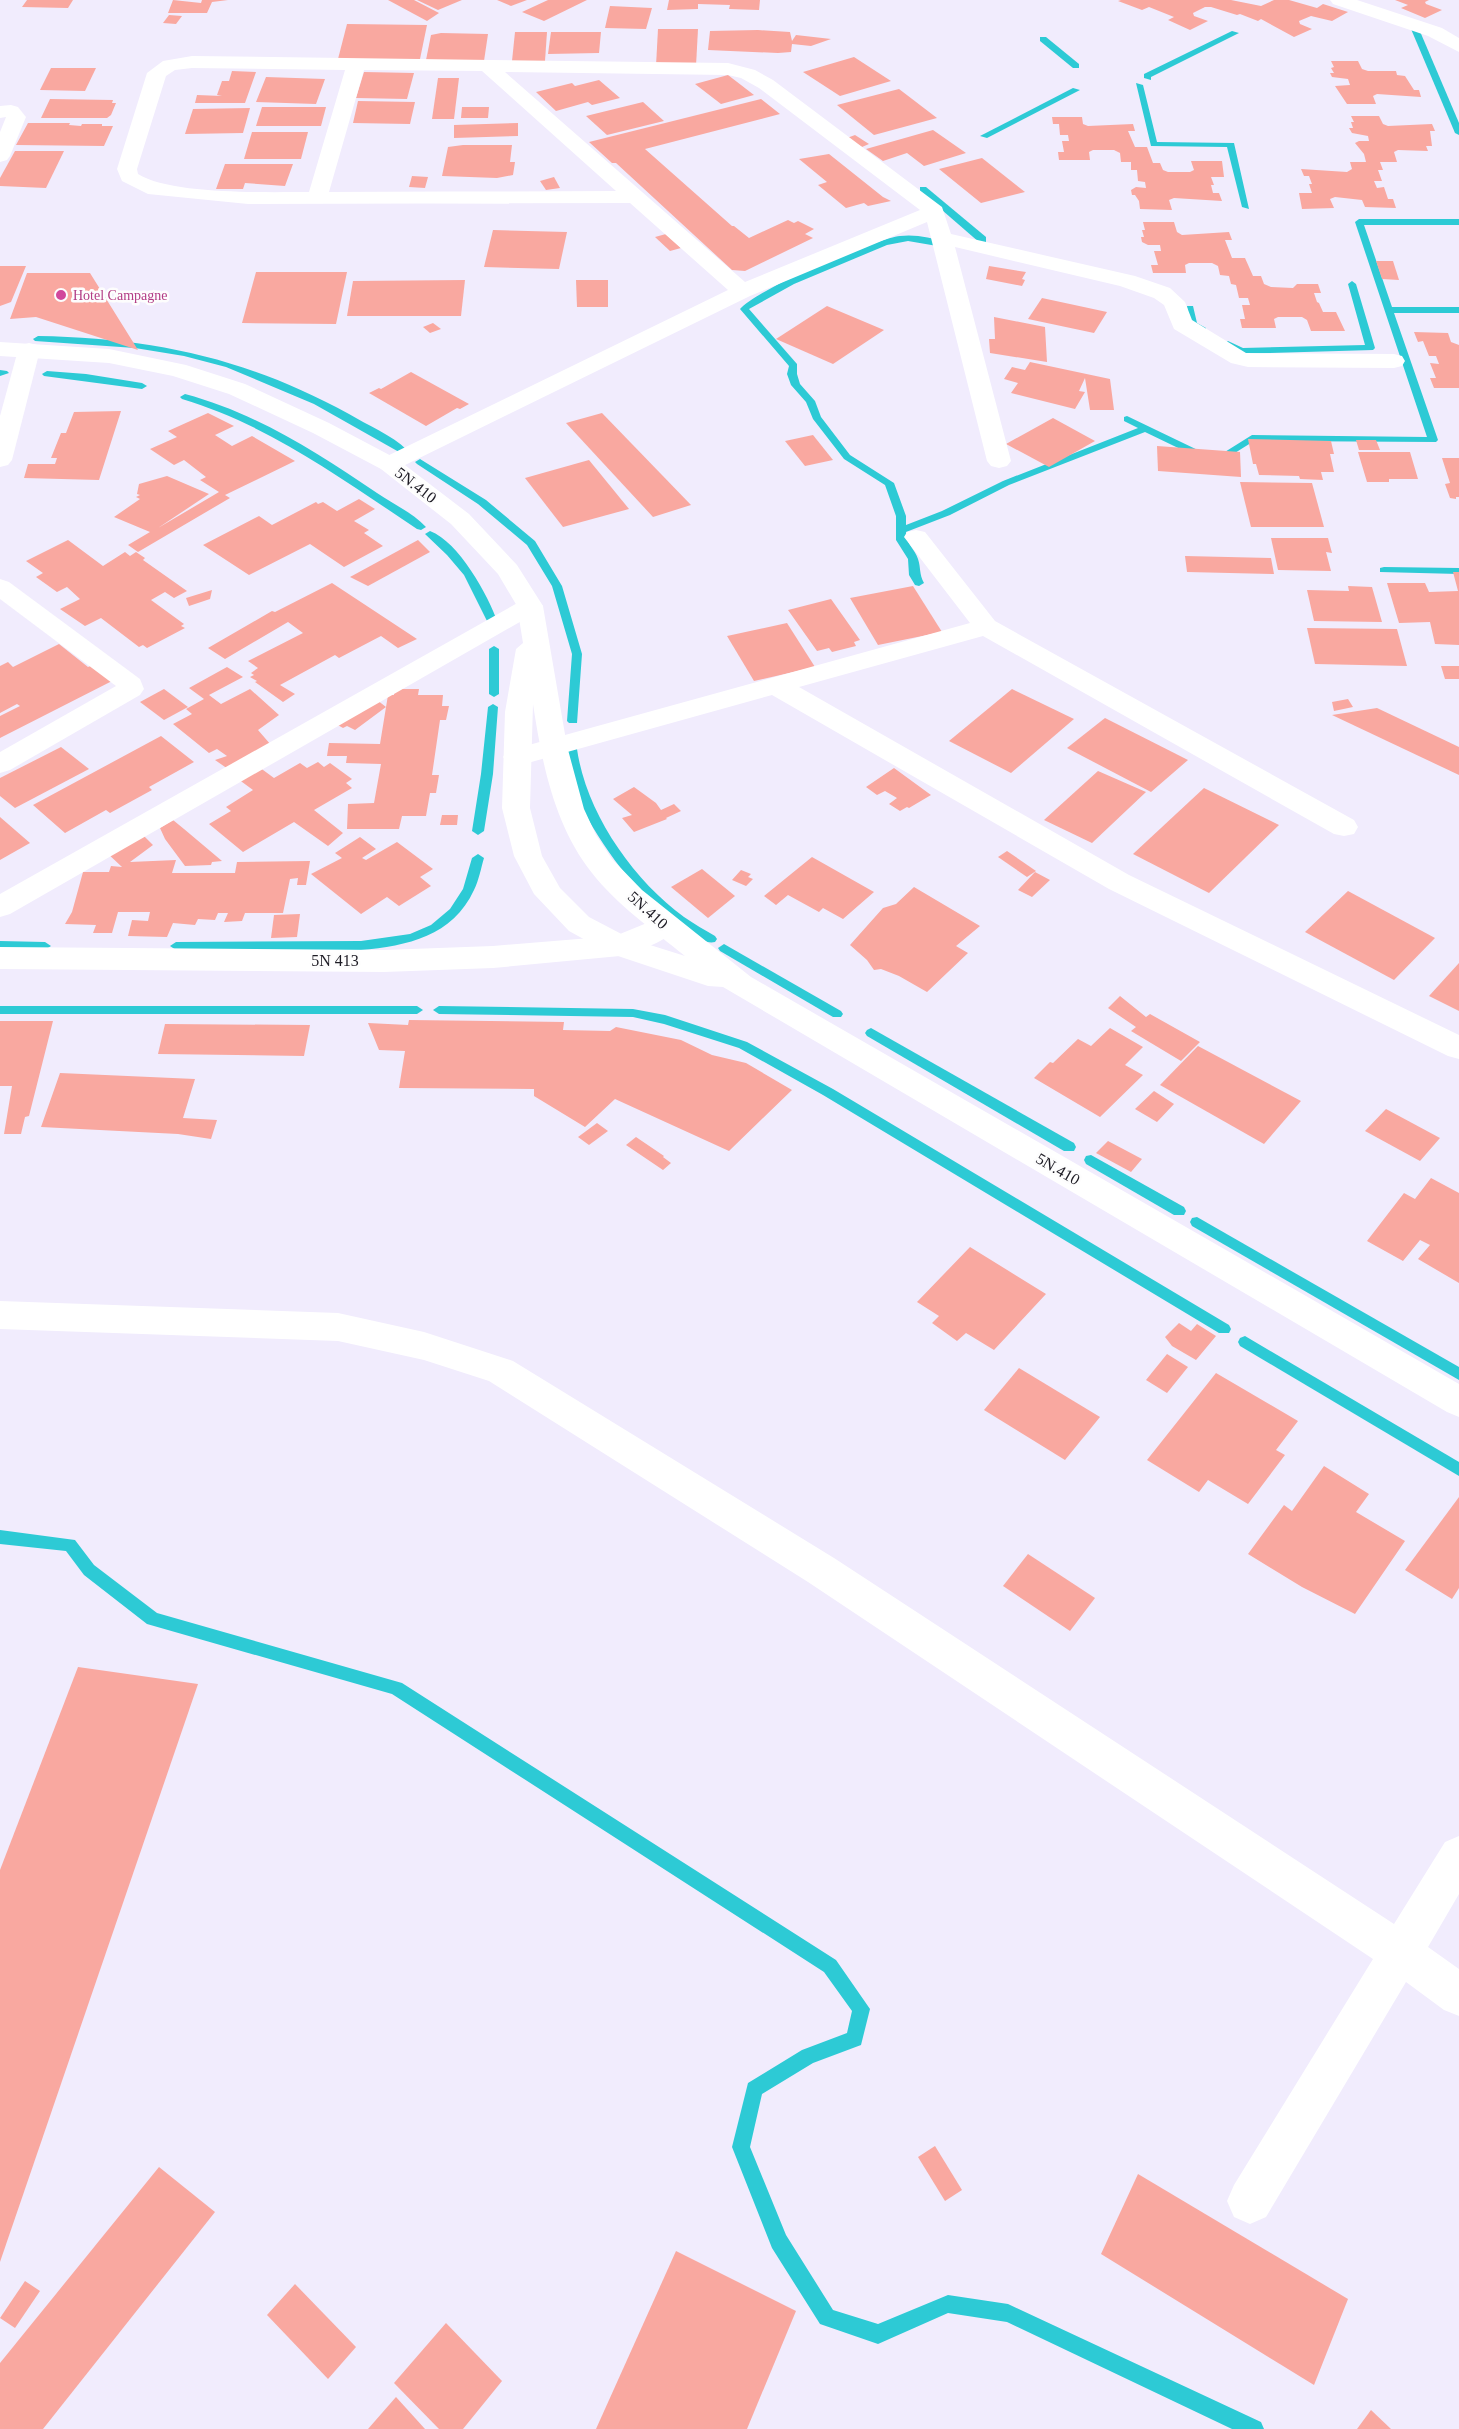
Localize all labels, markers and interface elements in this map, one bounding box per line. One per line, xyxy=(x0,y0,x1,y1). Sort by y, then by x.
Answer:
marker: Hotel Campagne xyxy=(54,288,68,302)
place label: Hotel Campagne xyxy=(73,288,167,303)
street label: 5N.410 xyxy=(392,464,440,506)
street label: 5N.410 xyxy=(625,888,671,932)
street label: 5N 413 xyxy=(311,952,359,969)
street label: 5N.410 xyxy=(1033,1150,1083,1188)

